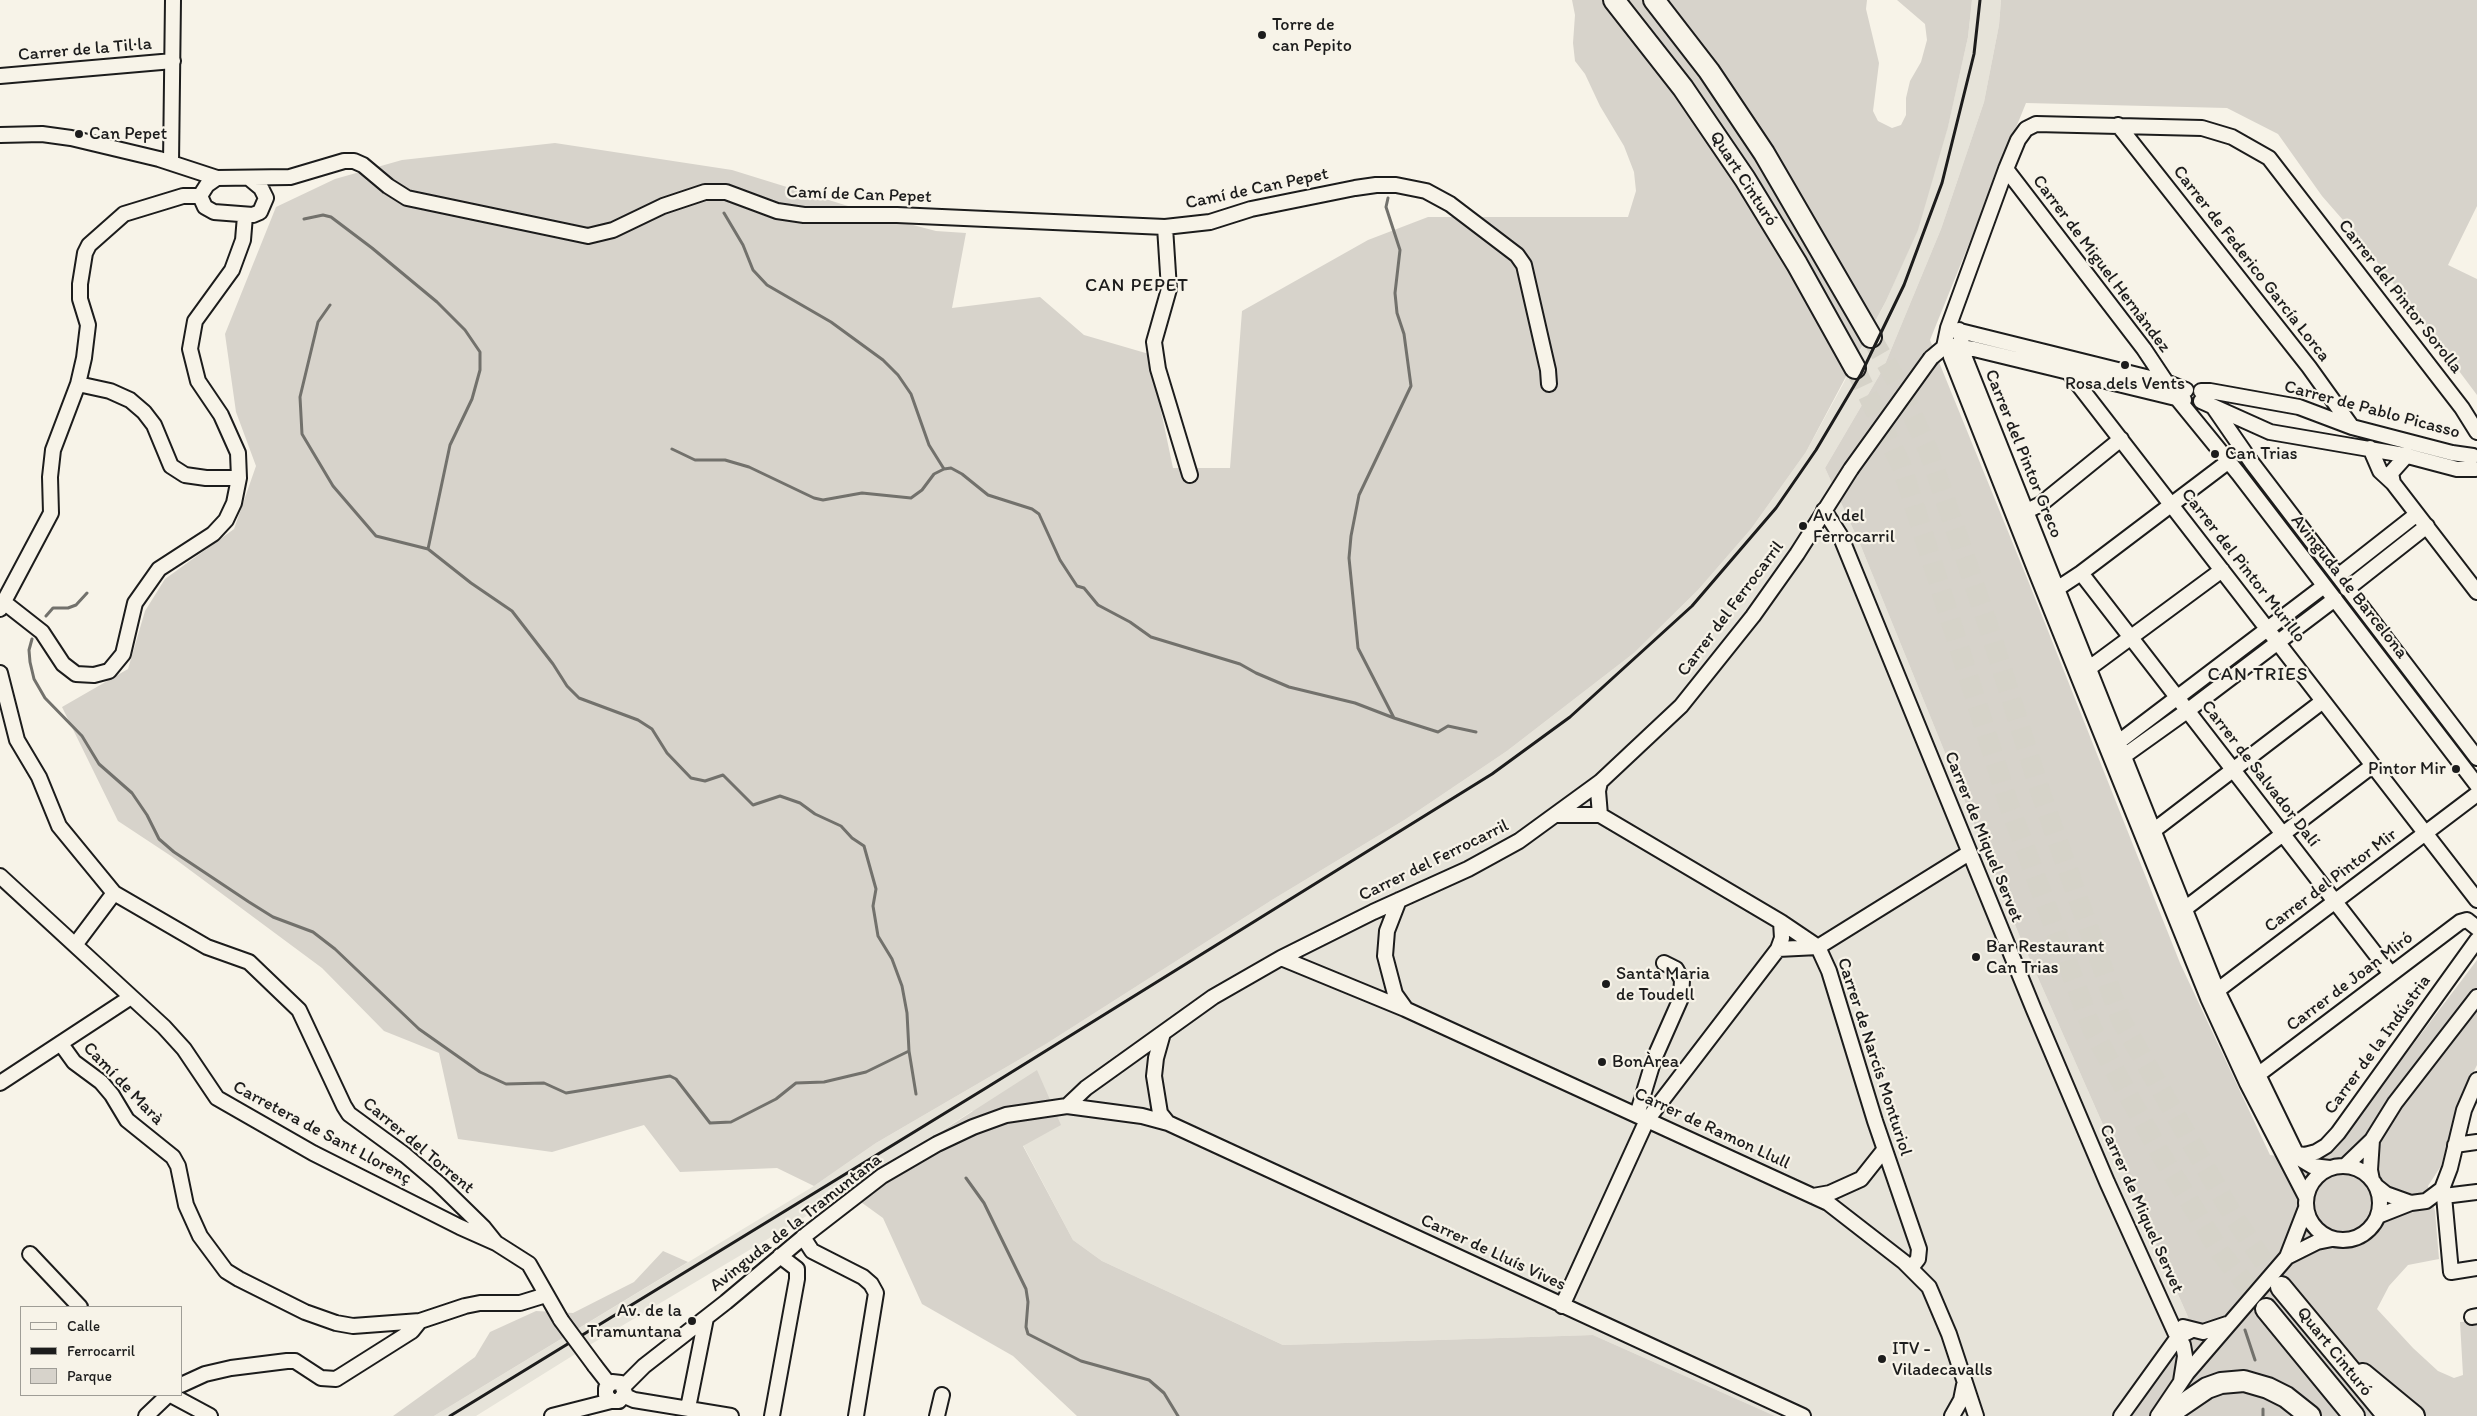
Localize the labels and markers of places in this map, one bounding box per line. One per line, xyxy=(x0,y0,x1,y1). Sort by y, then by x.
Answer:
place label: Torre de can Pepito xyxy=(1272,14,1352,56)
marker: Torre de can Pepito xyxy=(1256,29,1268,41)
place label: Can Pepet xyxy=(89,123,167,145)
marker: Can Pepet xyxy=(73,128,85,140)
marker: Rosa dels Vents xyxy=(2119,359,2131,371)
place label: Rosa dels Vents xyxy=(2065,373,2185,395)
place label: Can Trias xyxy=(2225,443,2298,465)
marker: Can Trias xyxy=(2209,448,2221,460)
place label: Av. del Ferrocarril xyxy=(1813,505,1895,548)
marker: Av. del Ferrocarril xyxy=(1797,520,1809,532)
place label: Pintor Mir xyxy=(2368,758,2446,780)
marker: Pintor Mir xyxy=(2450,763,2462,775)
place label: Bar Restaurant Can Trias xyxy=(1986,936,2105,979)
marker: Bar Restaurant Can Trias xyxy=(1970,951,1982,963)
place label: Santa Maria de Toudell xyxy=(1616,963,1710,1006)
marker: Santa Maria de Toudell xyxy=(1600,978,1612,990)
place label: BonÀrea xyxy=(1612,1051,1679,1073)
marker: BonÀrea xyxy=(1596,1056,1608,1068)
place label: Av. de la Tramuntana xyxy=(587,1300,682,1342)
marker: Av. de la Tramuntana xyxy=(686,1315,698,1327)
place label: ITV - Viladecavalls xyxy=(1892,1338,1993,1380)
marker: ITV - Viladecavalls xyxy=(1876,1353,1888,1365)

